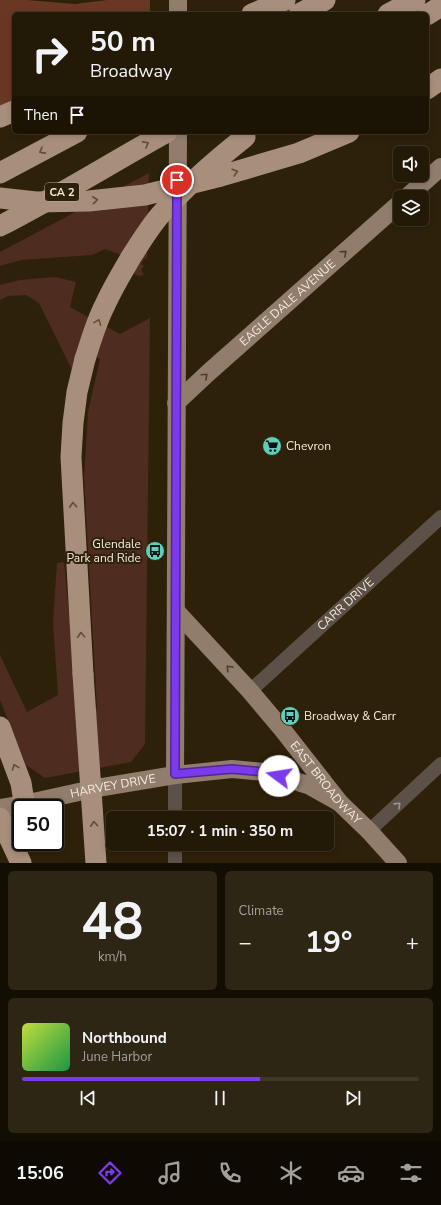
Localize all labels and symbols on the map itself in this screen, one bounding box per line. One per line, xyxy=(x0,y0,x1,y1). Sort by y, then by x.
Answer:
one-way arrow xyxy=(141,141,149,149)
one-way arrow xyxy=(39,146,46,153)
pin xyxy=(160,163,194,197)
one-way arrow xyxy=(232,168,239,177)
road number: CA 2 xyxy=(45,183,79,201)
one-way arrow xyxy=(92,196,98,205)
one-way arrow xyxy=(339,250,347,257)
street label: EAGLE DALE AVENUE xyxy=(236,256,339,349)
one-way arrow xyxy=(93,319,101,326)
one-way arrow xyxy=(200,373,208,381)
supermarket icon: Chevron xyxy=(261,435,283,457)
place label: Chevron xyxy=(286,438,331,454)
one-way arrow xyxy=(69,502,77,508)
place label: Glendale Park and Ride xyxy=(67,536,141,566)
bus stop icon: Glendale Park and Ride xyxy=(144,540,166,562)
street label: CARR DRIVE xyxy=(314,574,377,634)
one-way arrow xyxy=(77,632,85,638)
one-way arrow xyxy=(226,665,233,673)
bus stop icon: Broadway & Carr xyxy=(279,705,301,727)
place label: Broadway & Carr xyxy=(304,708,397,724)
street label: EAST BROADWAY xyxy=(287,738,366,828)
position arrow xyxy=(258,755,300,797)
one-way arrow xyxy=(11,763,19,770)
street label: HARVEY DRIVE xyxy=(69,770,157,802)
speed limit sign: 50 xyxy=(12,799,64,851)
one-way arrow xyxy=(393,802,401,809)
one-way arrow xyxy=(89,821,98,827)

